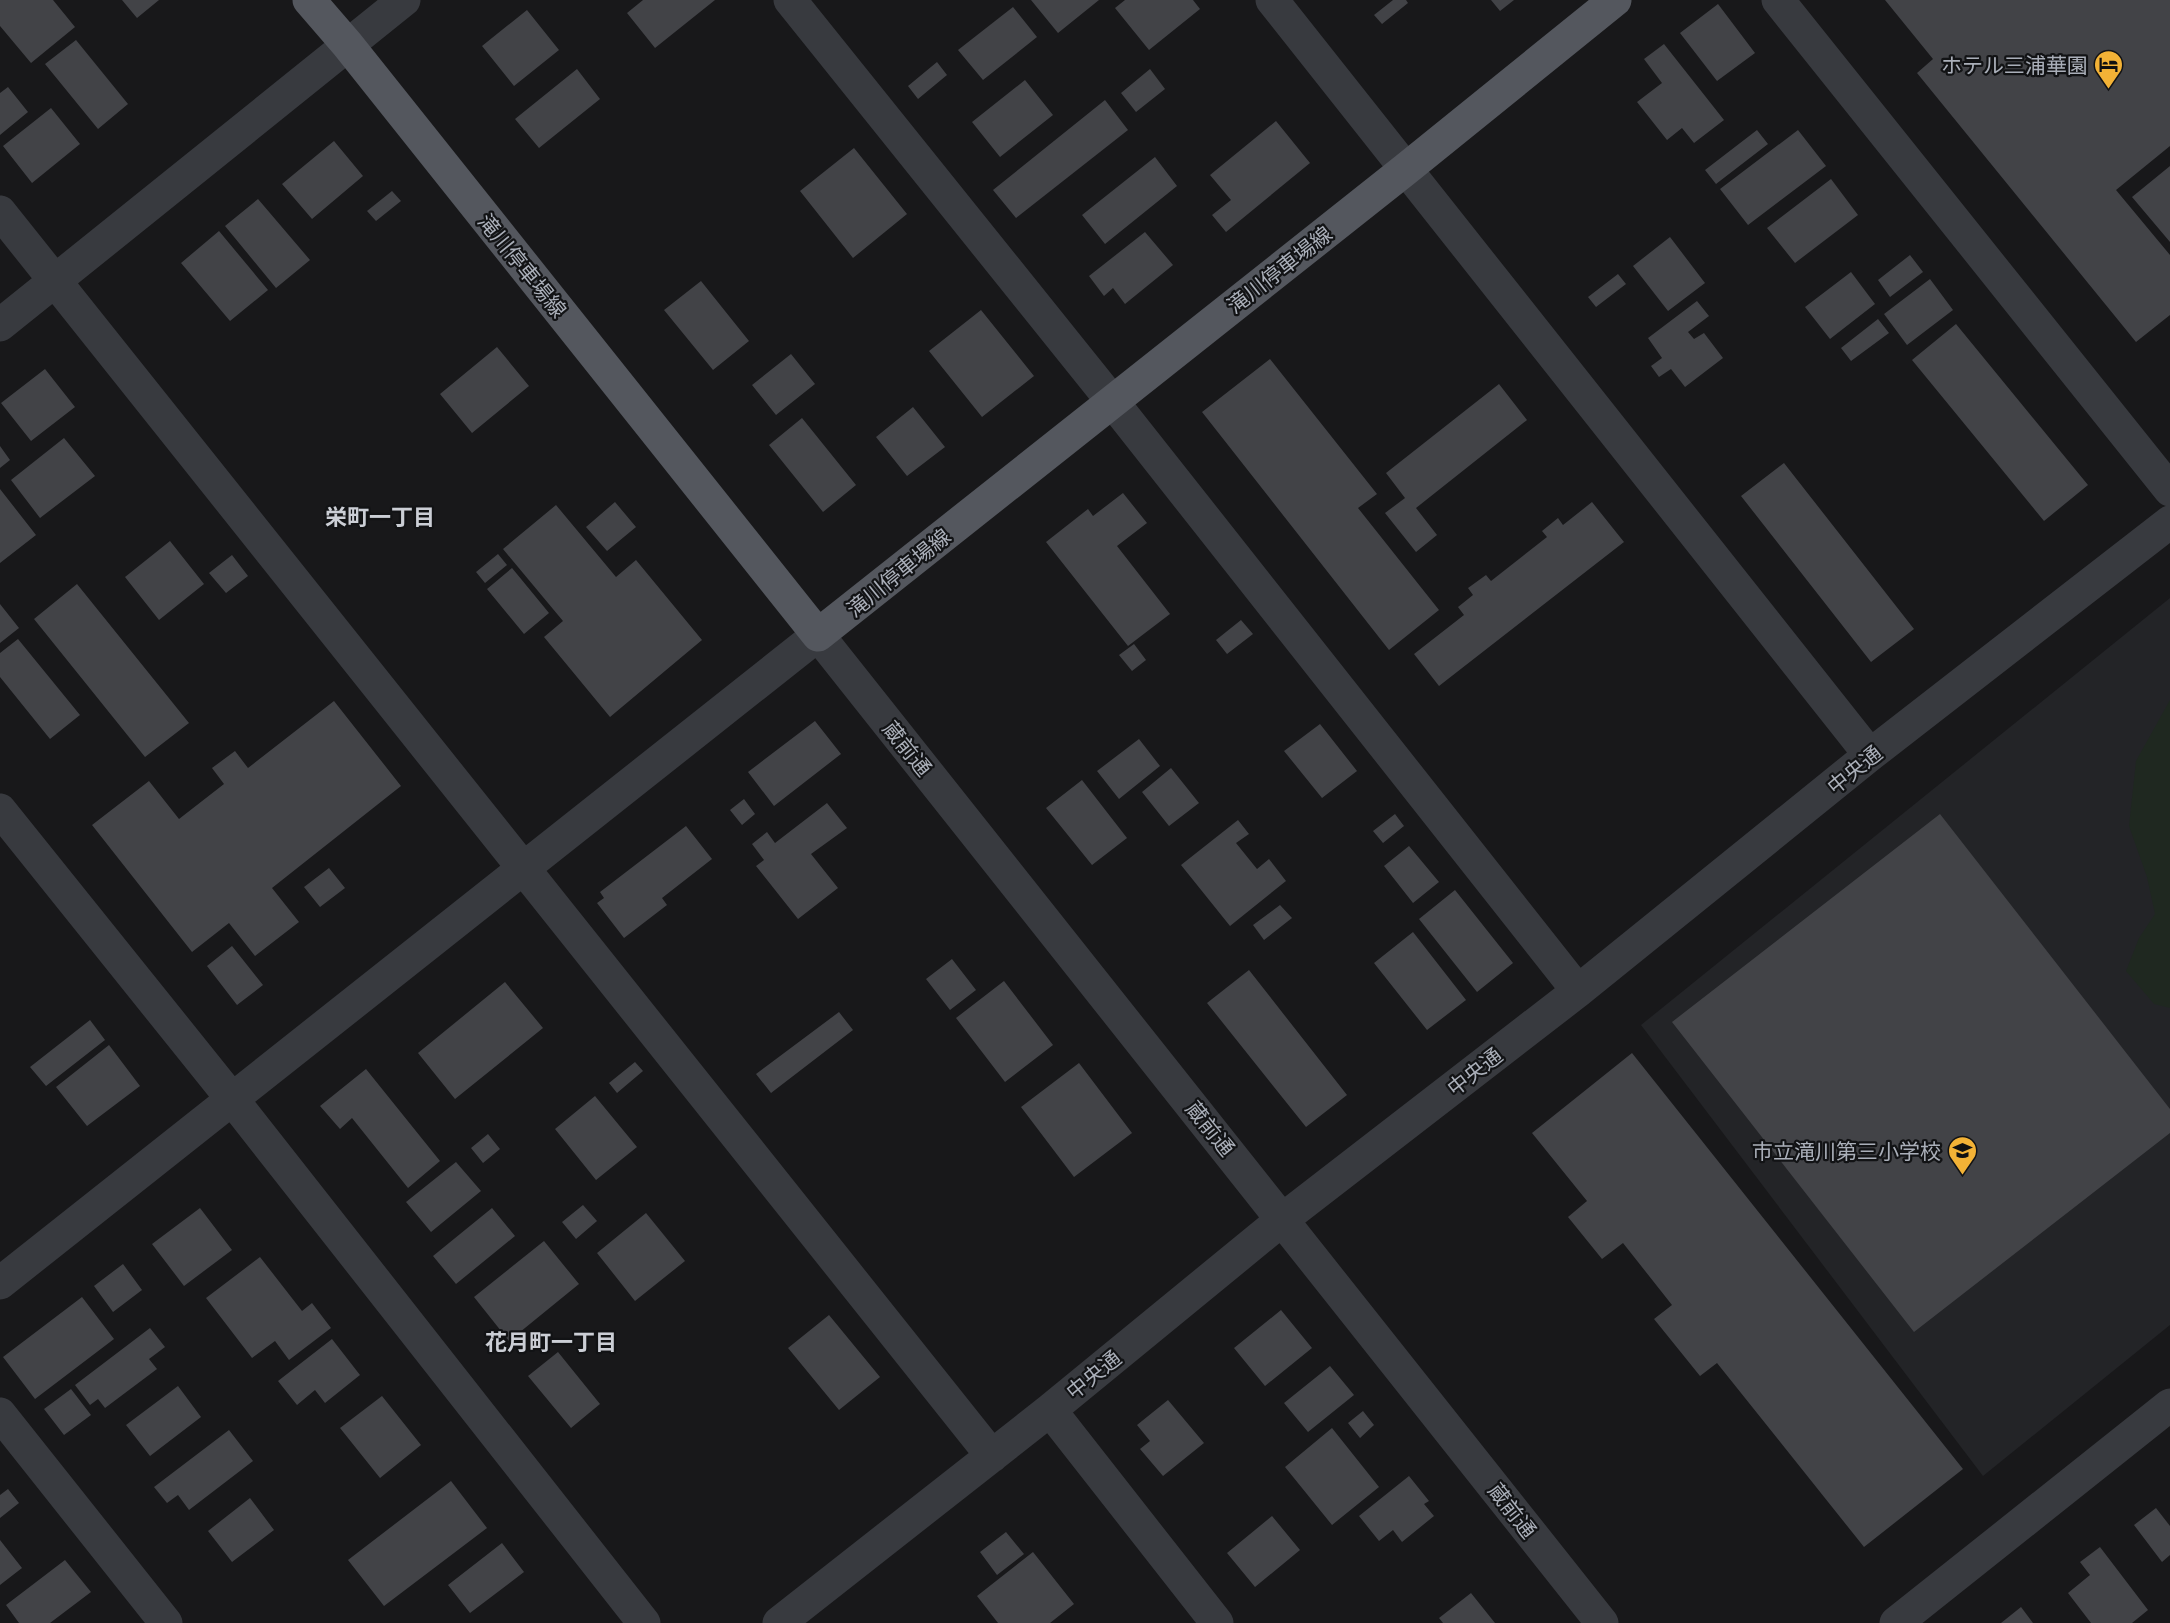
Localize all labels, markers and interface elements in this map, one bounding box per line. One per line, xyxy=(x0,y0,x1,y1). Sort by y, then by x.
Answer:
hotel icon: ホテル三浦華園 xyxy=(2093,48,2125,90)
place label: ホテル三浦華園 xyxy=(1941,52,2088,77)
street label: 滝川停車場線 xyxy=(474,208,572,322)
street label: 滝川停車場線 xyxy=(1222,220,1336,318)
district label: 栄町一丁目 xyxy=(325,503,435,529)
street label: 滝川停車場線 xyxy=(841,523,955,621)
street label: 蔵前通 xyxy=(878,716,938,780)
street label: 中央通 xyxy=(1822,739,1886,799)
street label: 中央通 xyxy=(1441,1042,1507,1100)
street label: 蔵前通 xyxy=(1181,1096,1241,1160)
school or university icon: 市立滝川第三小学校 xyxy=(1946,1134,1978,1176)
place label: 市立滝川第三小学校 xyxy=(1752,1138,1941,1163)
district label: 花月町一丁目 xyxy=(485,1328,617,1354)
street label: 中央通 xyxy=(1061,1344,1125,1404)
street label: 蔵前通 xyxy=(1484,1477,1542,1543)

